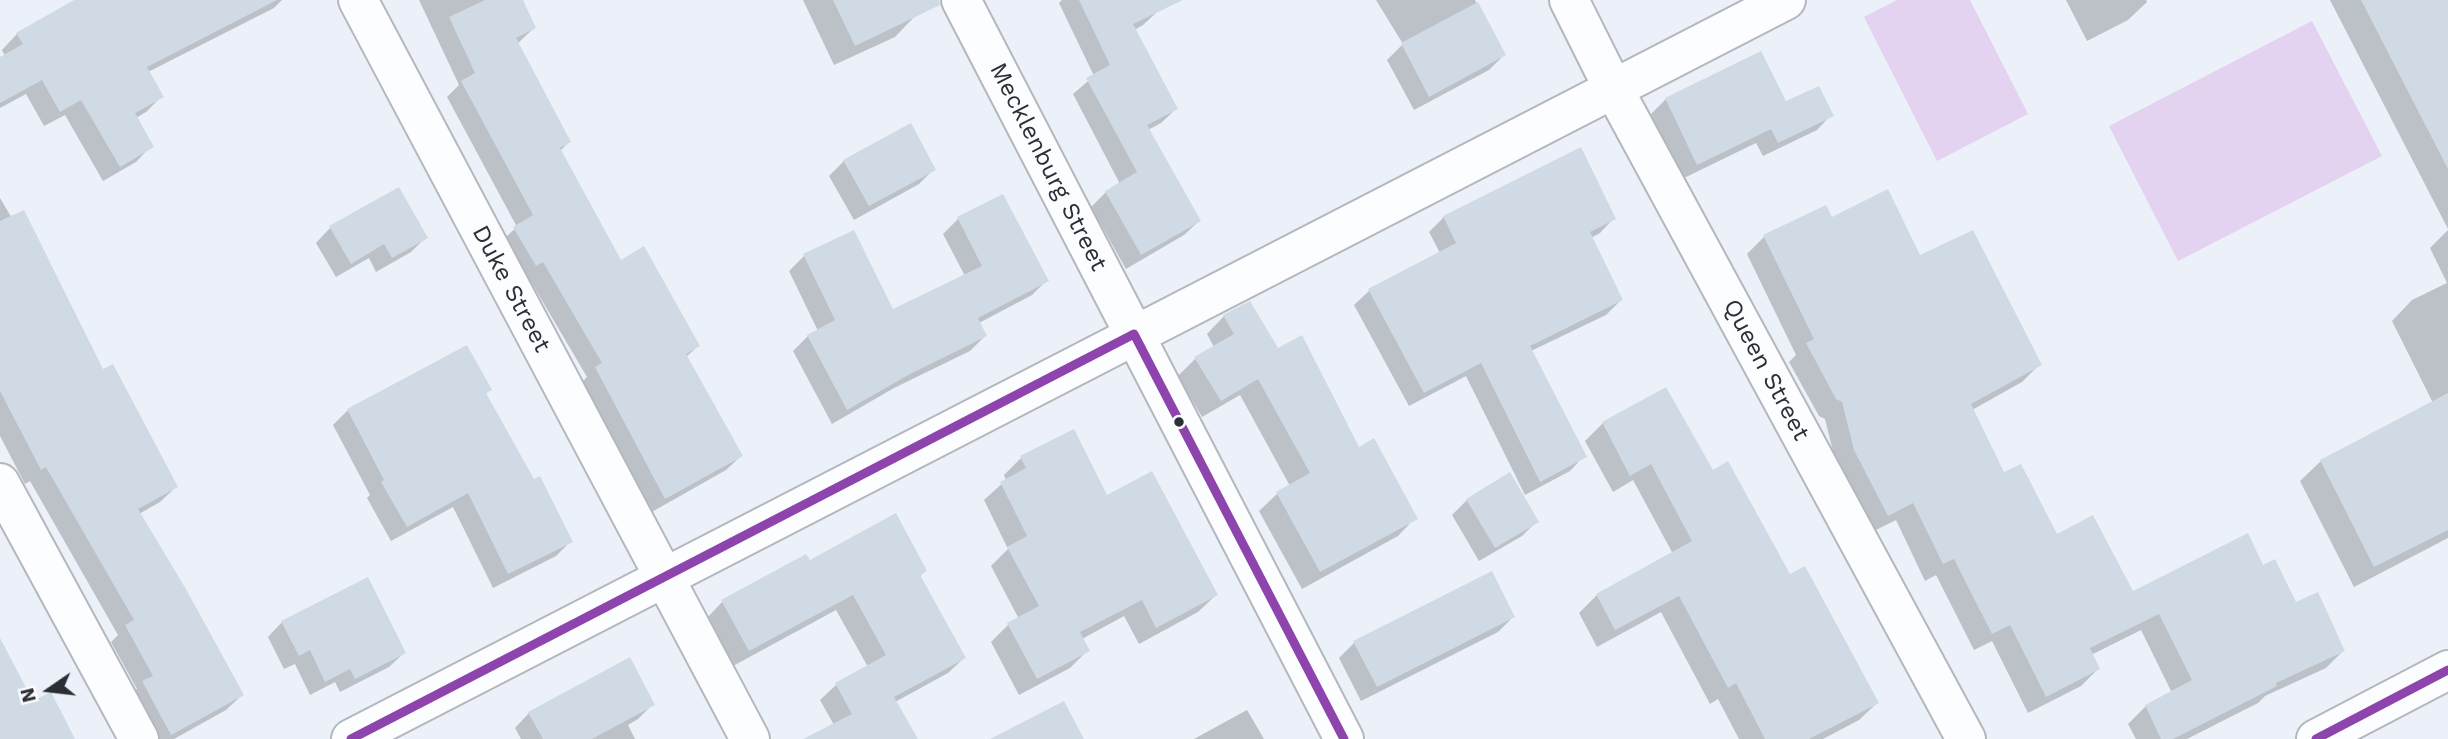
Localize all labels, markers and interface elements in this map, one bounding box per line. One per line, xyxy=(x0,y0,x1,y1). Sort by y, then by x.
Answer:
street label: Mecklenburg Street xyxy=(983,58,1113,276)
street label: Duke Street xyxy=(466,221,556,357)
street label: Queen Street xyxy=(1717,294,1815,446)
unlabelled marker xyxy=(1172,415,1186,429)
north arrow xyxy=(14,655,84,725)
text: N xyxy=(15,686,41,705)

